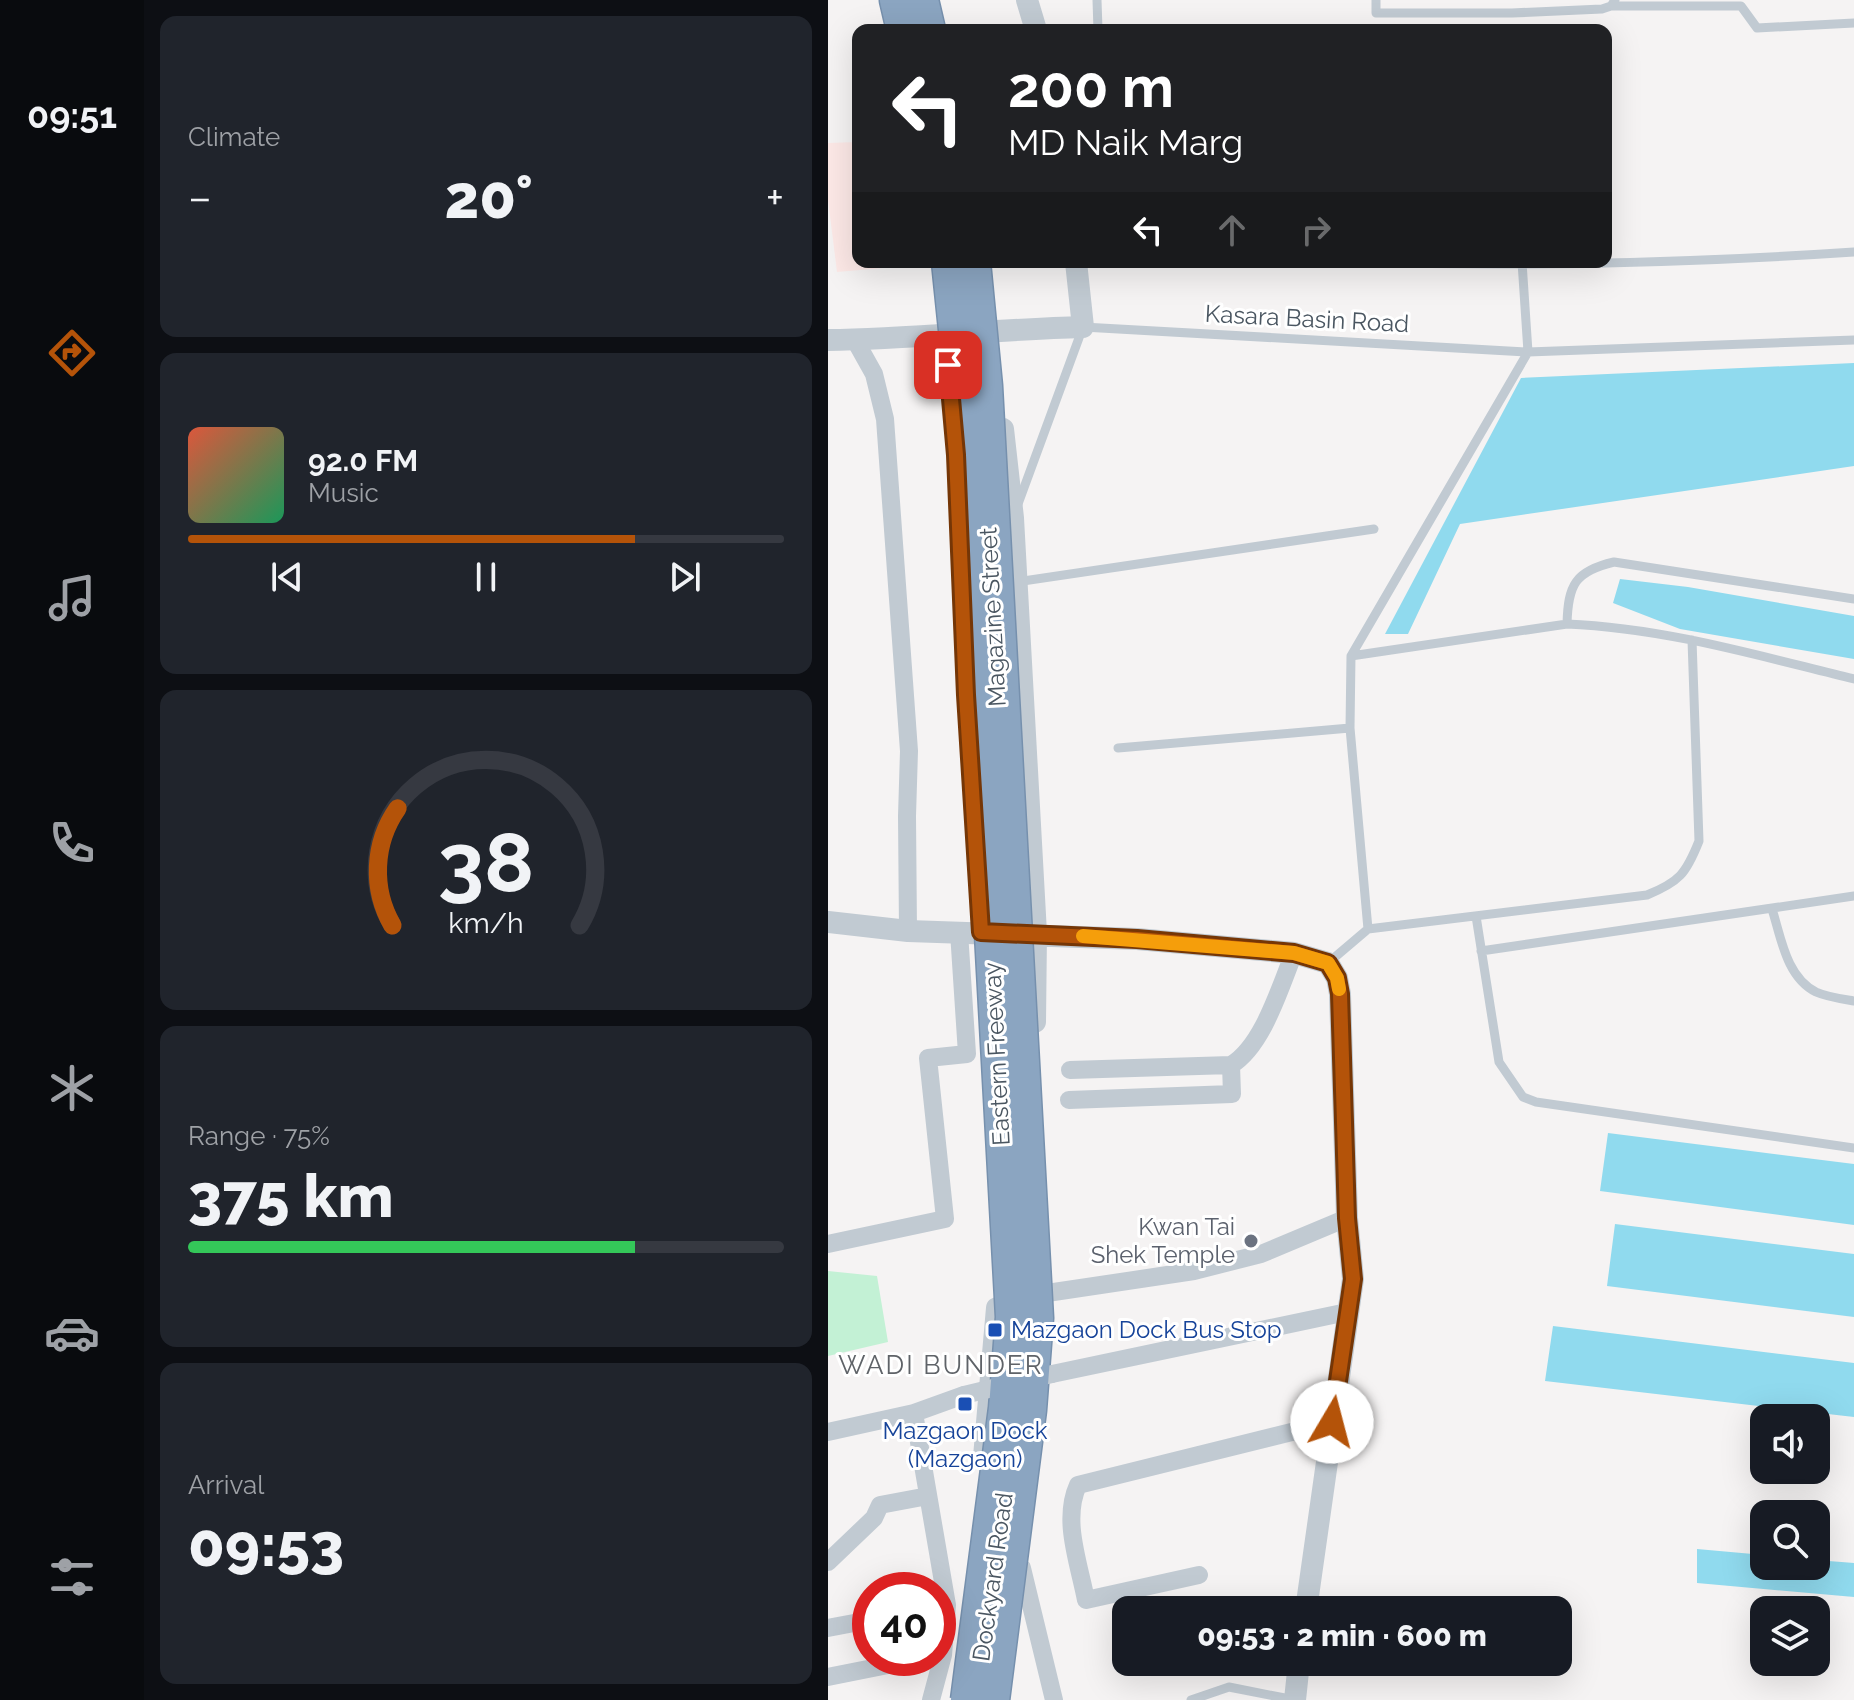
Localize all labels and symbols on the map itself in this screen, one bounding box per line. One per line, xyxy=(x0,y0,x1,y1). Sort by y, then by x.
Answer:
street label: Kasara Basin Road xyxy=(1204,299,1410,338)
pin xyxy=(914,331,982,399)
street label: Magazine Street xyxy=(973,527,1012,708)
street label: Eastern Freeway xyxy=(977,962,1016,1147)
place label: Kwan Tai Shek Temple xyxy=(1091,1212,1235,1269)
marker: Kwan Tai Shek Temple xyxy=(1242,1232,1260,1250)
place label: Mazgaon Dock Bus Stop xyxy=(1011,1315,1282,1344)
marker: Mazgaon Dock Bus Stop xyxy=(986,1321,1004,1339)
district label: WADI BUNDER xyxy=(838,1350,1044,1380)
position arrow xyxy=(1290,1380,1374,1464)
marker: Mazgaon Dock (Mazgaon) xyxy=(956,1395,974,1413)
place label: Mazgaon Dock (Mazgaon) xyxy=(882,1416,1048,1473)
street label: Dockyard Road xyxy=(966,1491,1019,1663)
speed limit sign: 40 xyxy=(852,1572,956,1676)

